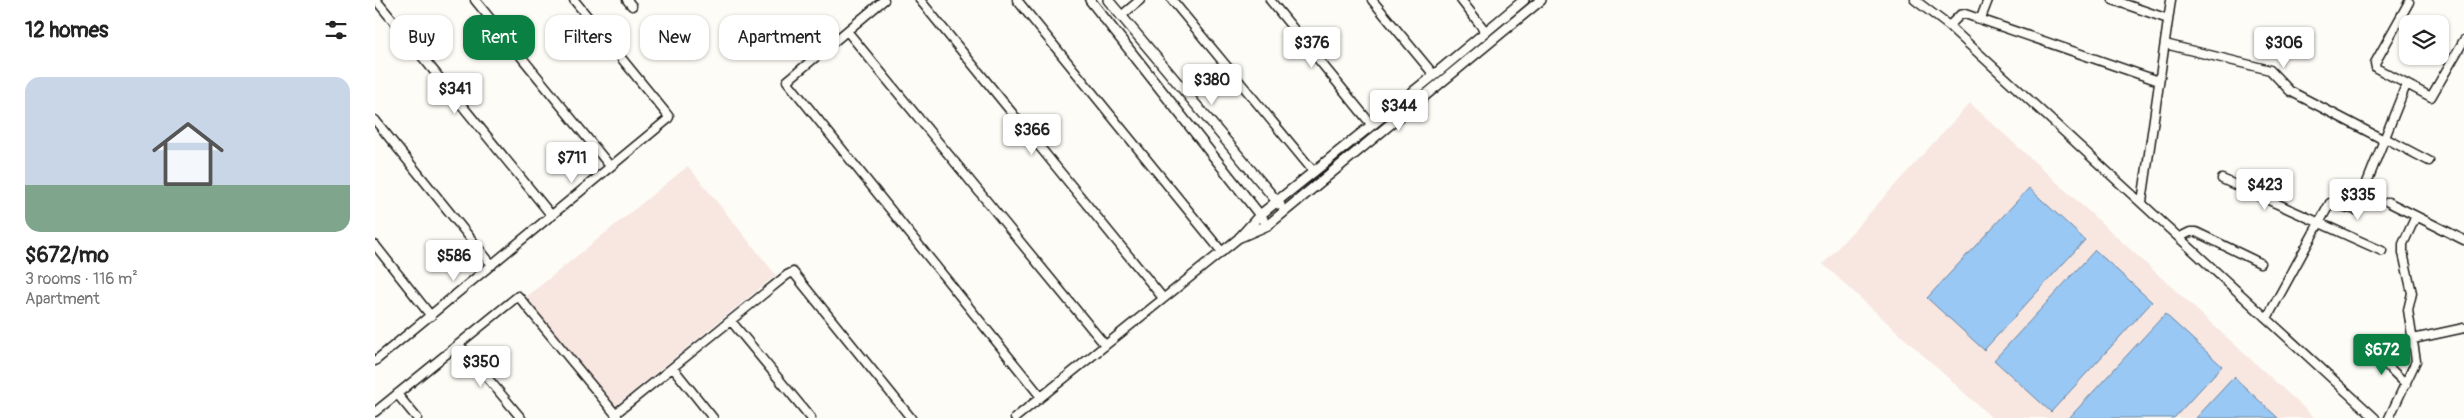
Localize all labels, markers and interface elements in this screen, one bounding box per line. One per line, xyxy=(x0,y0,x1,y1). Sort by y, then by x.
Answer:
chip: Buy xyxy=(390,15,453,60)
chip: Rent xyxy=(463,15,535,60)
chip: Filters xyxy=(545,15,630,60)
chip: New xyxy=(640,15,709,60)
chip: Apartment xyxy=(719,15,839,60)
map controls xyxy=(2399,15,2449,65)
button: layers xyxy=(2399,15,2449,65)
icon: filters xyxy=(322,16,350,44)
text: 12 homes xyxy=(25,17,108,44)
pin: $376 xyxy=(1282,27,1342,69)
pin: $306 xyxy=(2254,27,2314,69)
text: $376 xyxy=(1294,33,1330,53)
text: $306 xyxy=(2265,33,2303,53)
pin: $380 xyxy=(1182,64,1242,106)
text: $380 xyxy=(1194,70,1230,90)
pin: $341 xyxy=(425,72,485,115)
text: $341 xyxy=(438,79,472,99)
pin: $344 xyxy=(1369,90,1429,132)
text: $344 xyxy=(1381,96,1417,116)
icon: home xyxy=(143,109,233,199)
pin: $366 xyxy=(1002,114,1062,156)
text: $366 xyxy=(1014,120,1050,140)
pin: $711 xyxy=(542,142,602,184)
text: $711 xyxy=(557,148,587,168)
pin: $423 xyxy=(2235,168,2295,211)
text: $423 xyxy=(2247,175,2283,195)
pin: $335 xyxy=(2328,178,2388,221)
text: $335 xyxy=(2340,185,2376,205)
pin: $586 xyxy=(424,240,484,282)
text: $672/mo xyxy=(25,242,109,269)
text: $586 xyxy=(437,246,471,266)
text: 3 rooms · 116 m² xyxy=(25,269,138,289)
text: Apartment xyxy=(25,289,100,309)
pin: $672 xyxy=(2352,334,2412,376)
text: $672 xyxy=(2364,340,2400,360)
pin: $350 xyxy=(451,346,511,388)
text: $350 xyxy=(462,352,500,372)

